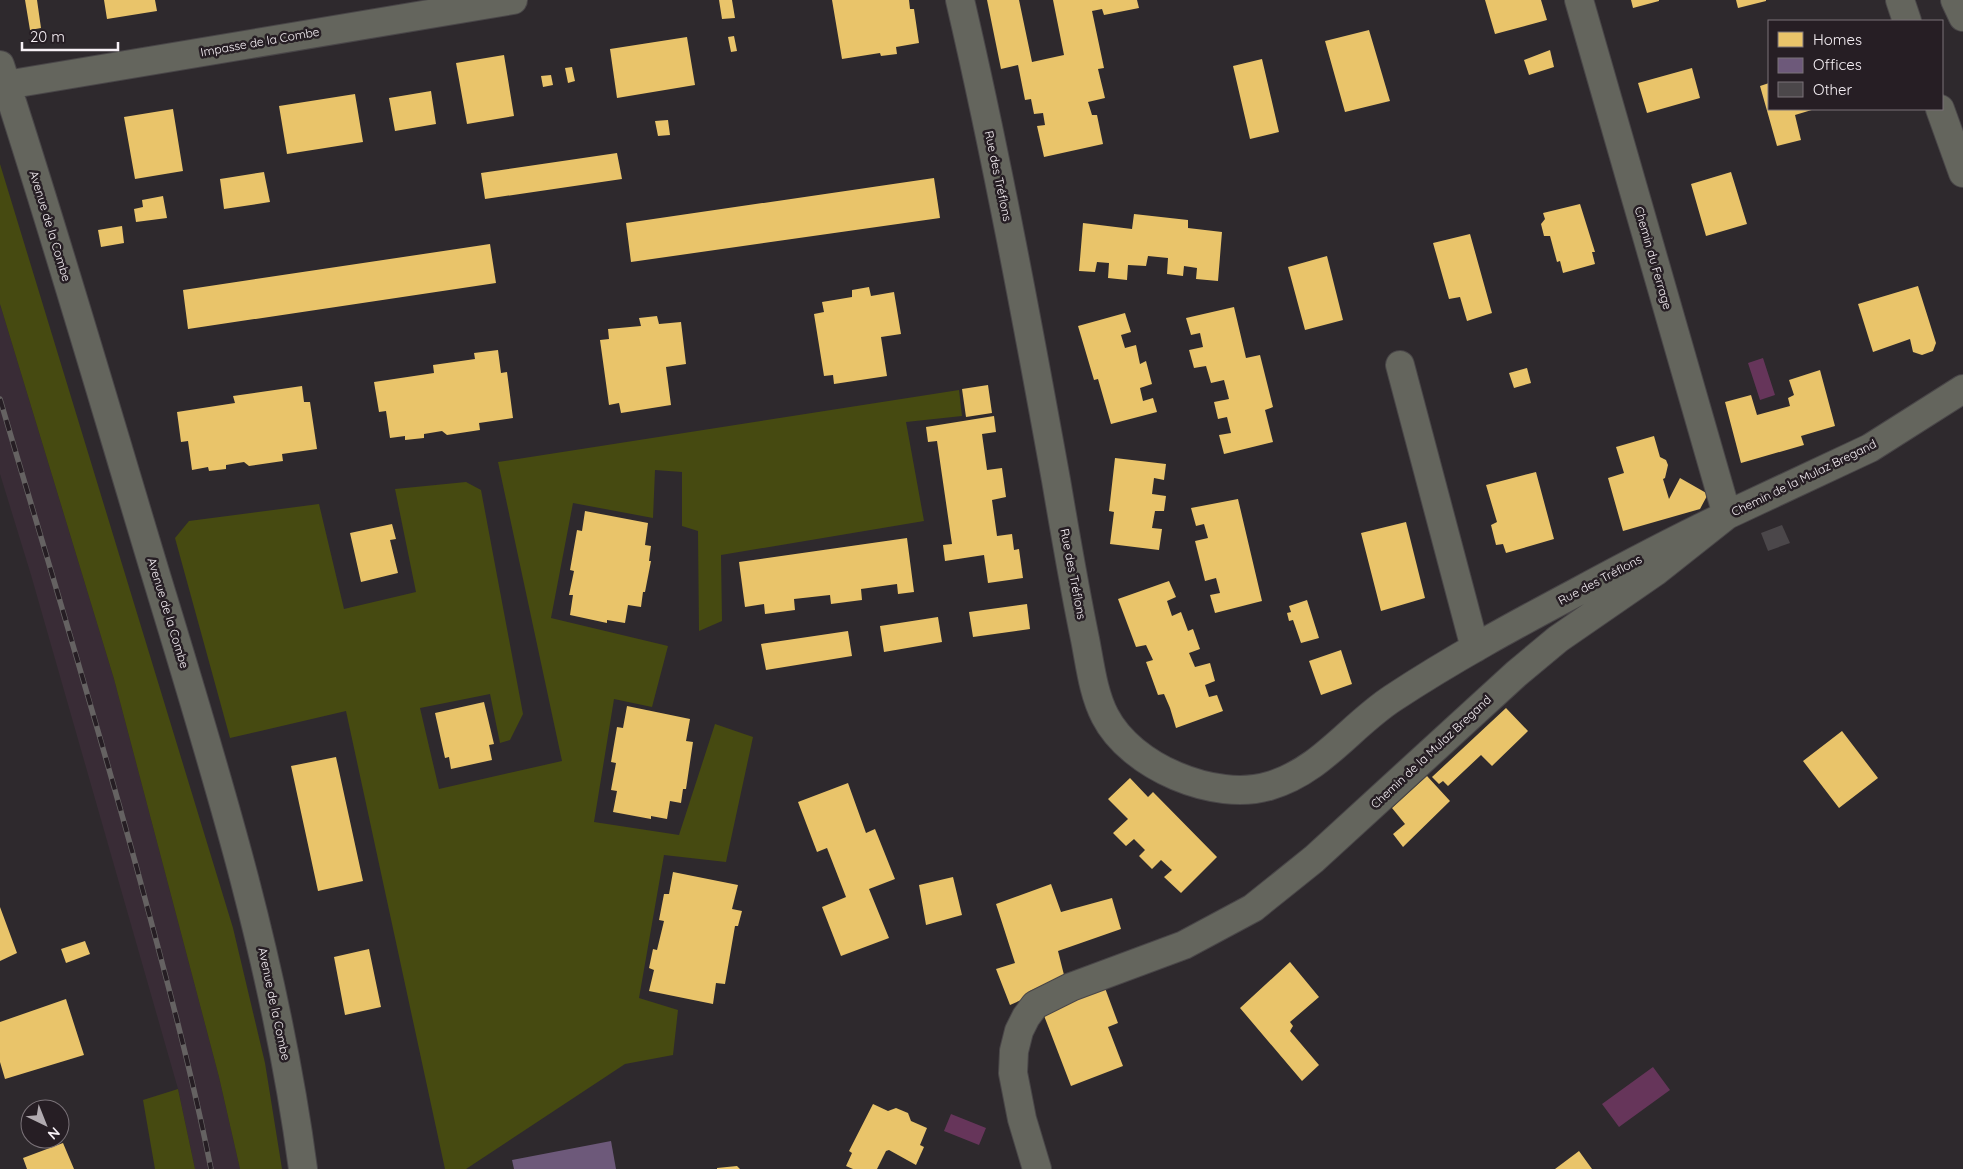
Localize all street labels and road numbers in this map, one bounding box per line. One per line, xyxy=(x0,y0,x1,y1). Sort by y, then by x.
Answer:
street label: Impasse de la Combe xyxy=(199,24,321,59)
street label: Rue des Tréflons xyxy=(982,129,1015,223)
street label: Avenue de la Combe xyxy=(26,169,75,283)
street label: Chemin du Ferrage xyxy=(1632,205,1675,311)
street label: Chemin de la Mulaz Bregand xyxy=(1729,436,1879,519)
street label: Rue des Tréflons xyxy=(1057,527,1090,621)
street label: Rue des Tréflons xyxy=(1555,551,1644,608)
street label: Avenue de la Combe xyxy=(144,556,193,670)
street label: Chemin de la Mulaz Bregand xyxy=(1367,692,1494,811)
street label: Avenue de la Combe xyxy=(255,946,294,1062)

